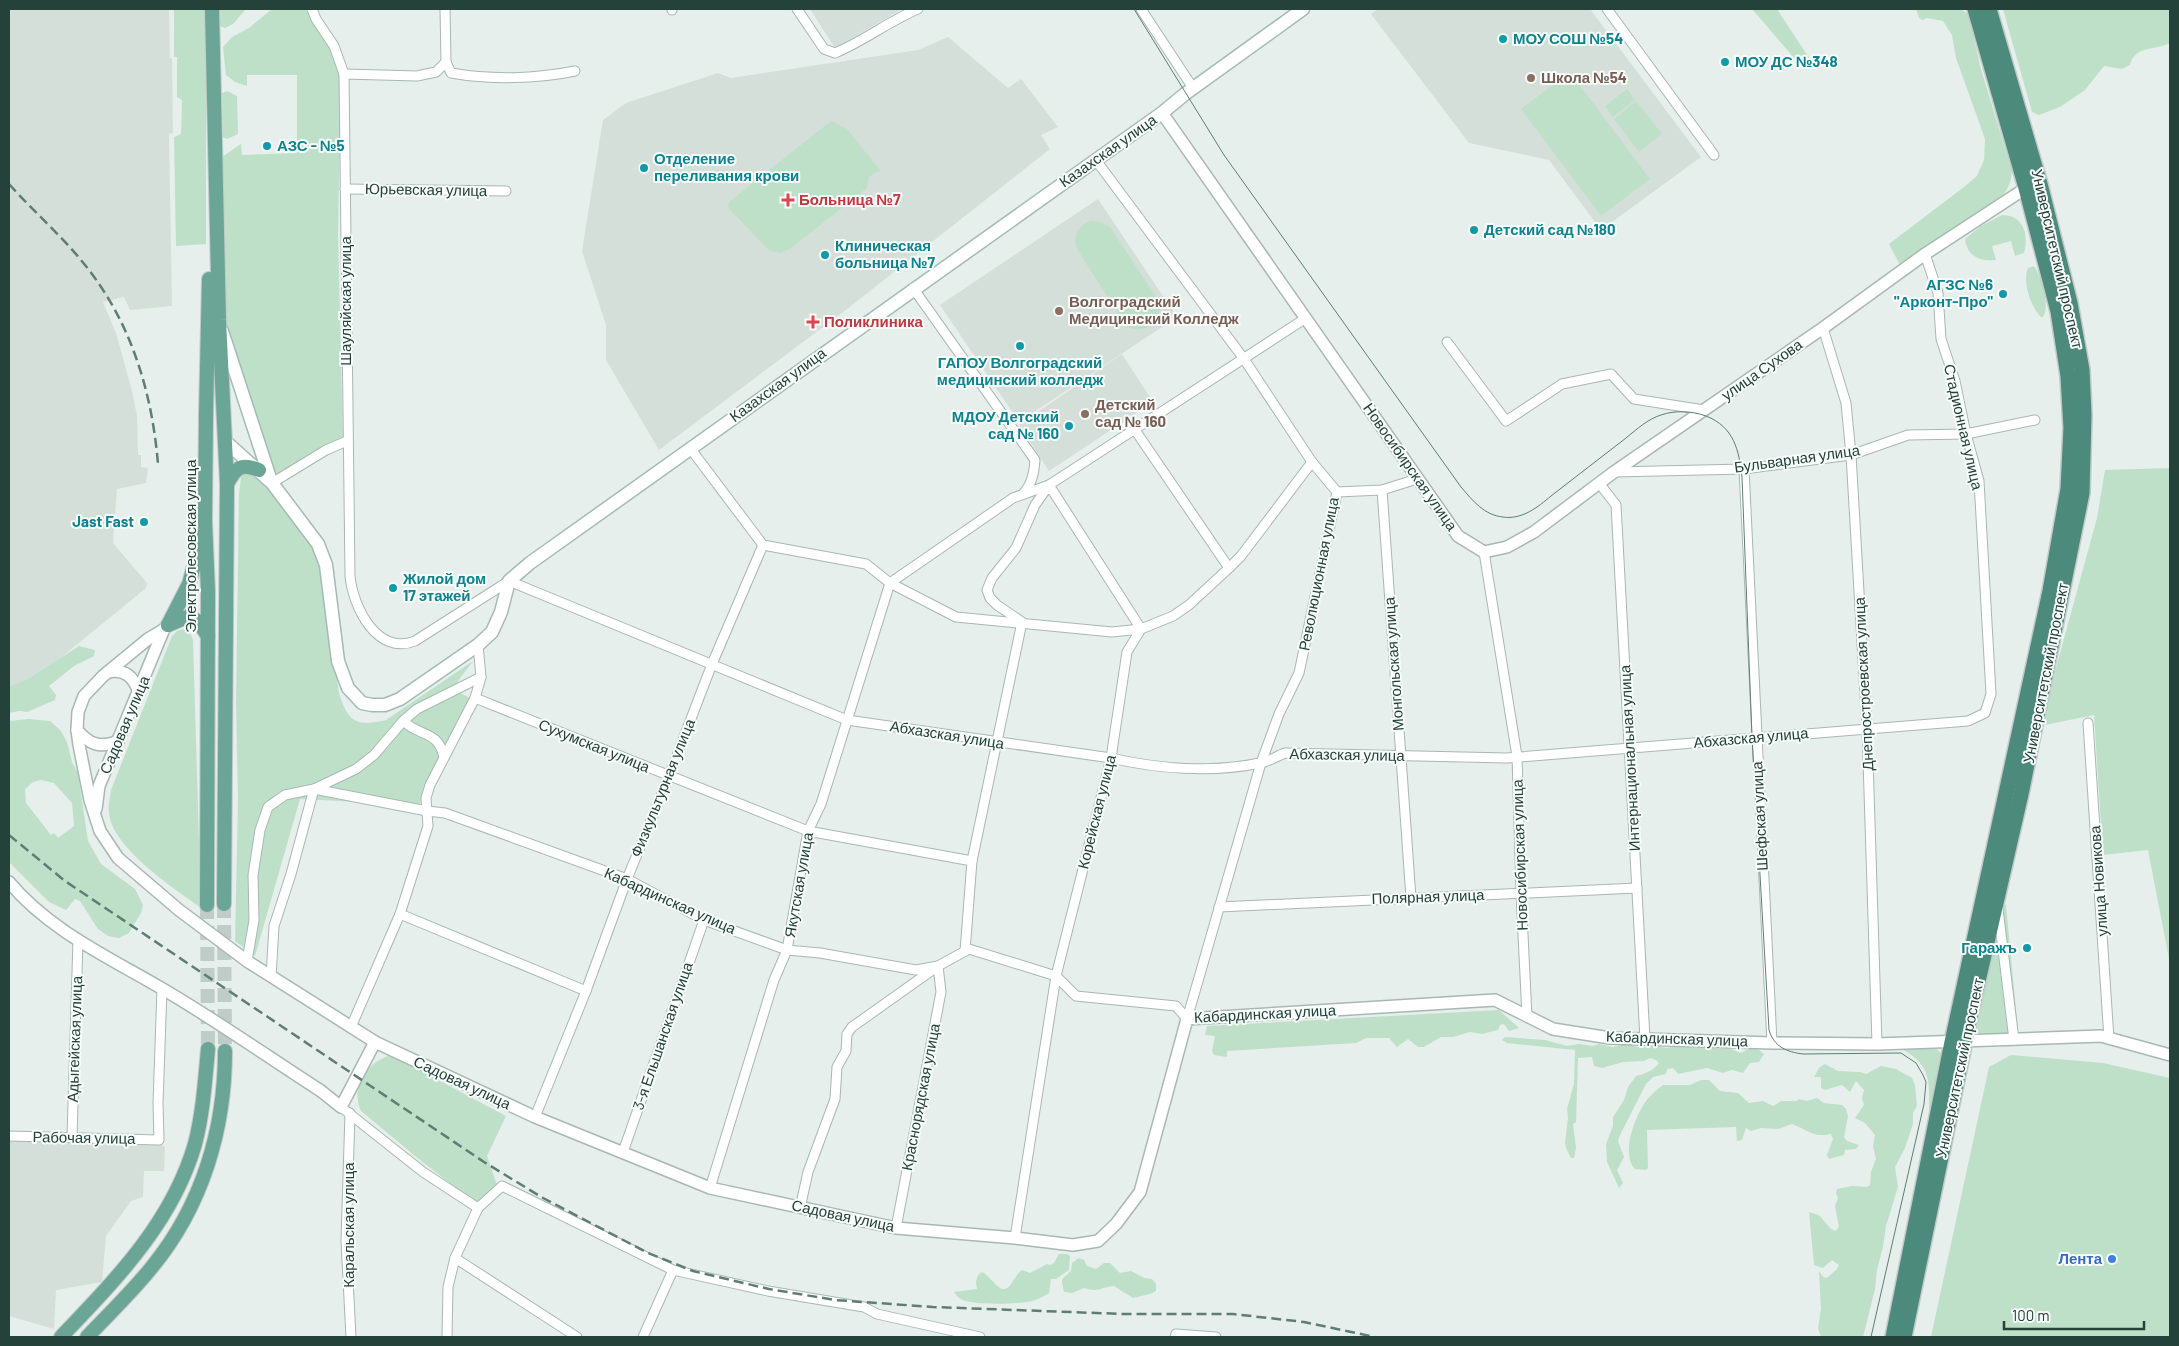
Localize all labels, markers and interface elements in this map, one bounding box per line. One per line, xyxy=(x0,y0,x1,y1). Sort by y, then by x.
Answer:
place label: МОУ СОШ №54 xyxy=(1513,29,1623,47)
marker: МОУ СОШ №54 xyxy=(1497,33,1509,45)
place label: МОУ ДС №348 xyxy=(1735,52,1838,70)
marker: МОУ ДС №348 xyxy=(1719,56,1731,68)
place label: Школа №54 xyxy=(1541,68,1627,86)
marker: Школа №54 xyxy=(1525,72,1537,84)
street label: Казахская улица xyxy=(1055,110,1160,190)
place label: АЗС - №5 xyxy=(277,136,345,154)
marker: АЗС - №5 xyxy=(261,140,273,152)
place label: Отделение переливания крови xyxy=(654,149,799,184)
marker: Отделение переливания крови xyxy=(638,162,650,174)
street label: Университетский проспект xyxy=(2029,167,2087,350)
street label: Юрьевская улица xyxy=(365,179,488,199)
place label: Больница №7 xyxy=(799,190,901,208)
marker: Больница №7 xyxy=(781,193,795,207)
place label: Детский сад №180 xyxy=(1484,220,1616,238)
marker: Детский сад №180 xyxy=(1468,224,1480,236)
street label: Шауляйская улица xyxy=(336,236,354,366)
place label: Клиническая больница №7 xyxy=(835,236,936,271)
marker: Клиническая больница №7 xyxy=(819,249,831,261)
place label: АГЗС №6 "Арконт-Про" xyxy=(1894,275,1994,310)
marker: АГЗС №6 "Арконт-Про" xyxy=(1997,288,2009,300)
place label: Волгоградский Медицинский Колледж xyxy=(1069,292,1239,327)
marker: Волгоградский Медицинский Колледж xyxy=(1053,305,1065,317)
place label: Поликлиника xyxy=(824,312,924,330)
marker: Поликлиника xyxy=(806,315,820,329)
street label: улица Сухова xyxy=(1718,334,1806,404)
marker: ГАПОУ Волгоградский медицинский колледж xyxy=(1014,340,1026,352)
street label: Казахская улица xyxy=(726,343,830,425)
place label: ГАПОУ Волгоградский медицинский колледж xyxy=(937,353,1104,388)
street label: Стадионная улица xyxy=(1941,362,1987,492)
place label: Детский сад № 160 xyxy=(1095,395,1166,430)
street label: Новосибирская улица xyxy=(1360,399,1462,534)
place label: МДОУ Детский сад № 160 xyxy=(952,407,1059,442)
marker: Детский сад № 160 xyxy=(1079,408,1091,420)
marker: МДОУ Детский сад № 160 xyxy=(1063,420,1075,432)
street label: Бульварная улица xyxy=(1733,440,1862,476)
street label: Электролесовская улица xyxy=(181,459,199,633)
street label: Революционная улица xyxy=(1294,495,1342,652)
place label: Jast Fast xyxy=(72,512,134,530)
marker: Jast Fast xyxy=(138,516,150,528)
place label: Жилой дом 17 этажей xyxy=(402,569,486,604)
street label: Университетский проспект xyxy=(2019,581,2071,765)
marker: Жилой дом 17 этажей xyxy=(387,582,399,594)
street label: Монгольская улица xyxy=(1379,596,1407,732)
street label: Днепростроевская улица xyxy=(1849,596,1877,771)
street label: Интернациональная улица xyxy=(1615,664,1643,852)
street label: Садовая улица xyxy=(95,672,153,776)
street label: Сухумская улица xyxy=(536,715,653,776)
street label: Физкультурная улица xyxy=(626,715,698,859)
street label: Абхазская улица xyxy=(889,716,1006,752)
street label: Абхазская улица xyxy=(1693,723,1810,751)
street label: Абхазская улица xyxy=(1289,744,1406,764)
street label: Корейская улица xyxy=(1073,752,1119,871)
street label: Шефская улица xyxy=(1747,760,1771,871)
street label: Новосибирская улица xyxy=(1507,778,1531,931)
street label: улица Новикова xyxy=(2085,824,2111,937)
street label: Якутская улица xyxy=(780,830,816,939)
street label: Кабардинская улица xyxy=(602,863,740,937)
street label: Полярная улица xyxy=(1371,885,1485,907)
place label: Гаражъ xyxy=(1961,938,2017,956)
marker: Гаражъ xyxy=(2021,942,2033,954)
street label: 3-я Ельшанская улица xyxy=(628,959,696,1112)
street label: Адыгейская улица xyxy=(63,975,85,1102)
street label: Университетский проспект xyxy=(1931,976,1987,1159)
street label: Кабардинская улица xyxy=(1193,1000,1337,1026)
street label: Краснорядская улица xyxy=(897,1021,943,1172)
street label: Кабардинская улица xyxy=(1606,1027,1749,1049)
street label: Садовая улица xyxy=(411,1052,514,1113)
street label: Рабочая улица xyxy=(32,1127,136,1147)
street label: Каральская улица xyxy=(339,1162,357,1288)
street label: Садовая улица xyxy=(790,1195,897,1235)
place label: Лента xyxy=(2058,1249,2103,1267)
marker: Лента xyxy=(2106,1253,2118,1265)
scale bar xyxy=(2004,1298,2144,1330)
text: 100 m xyxy=(2012,1306,2050,1324)

